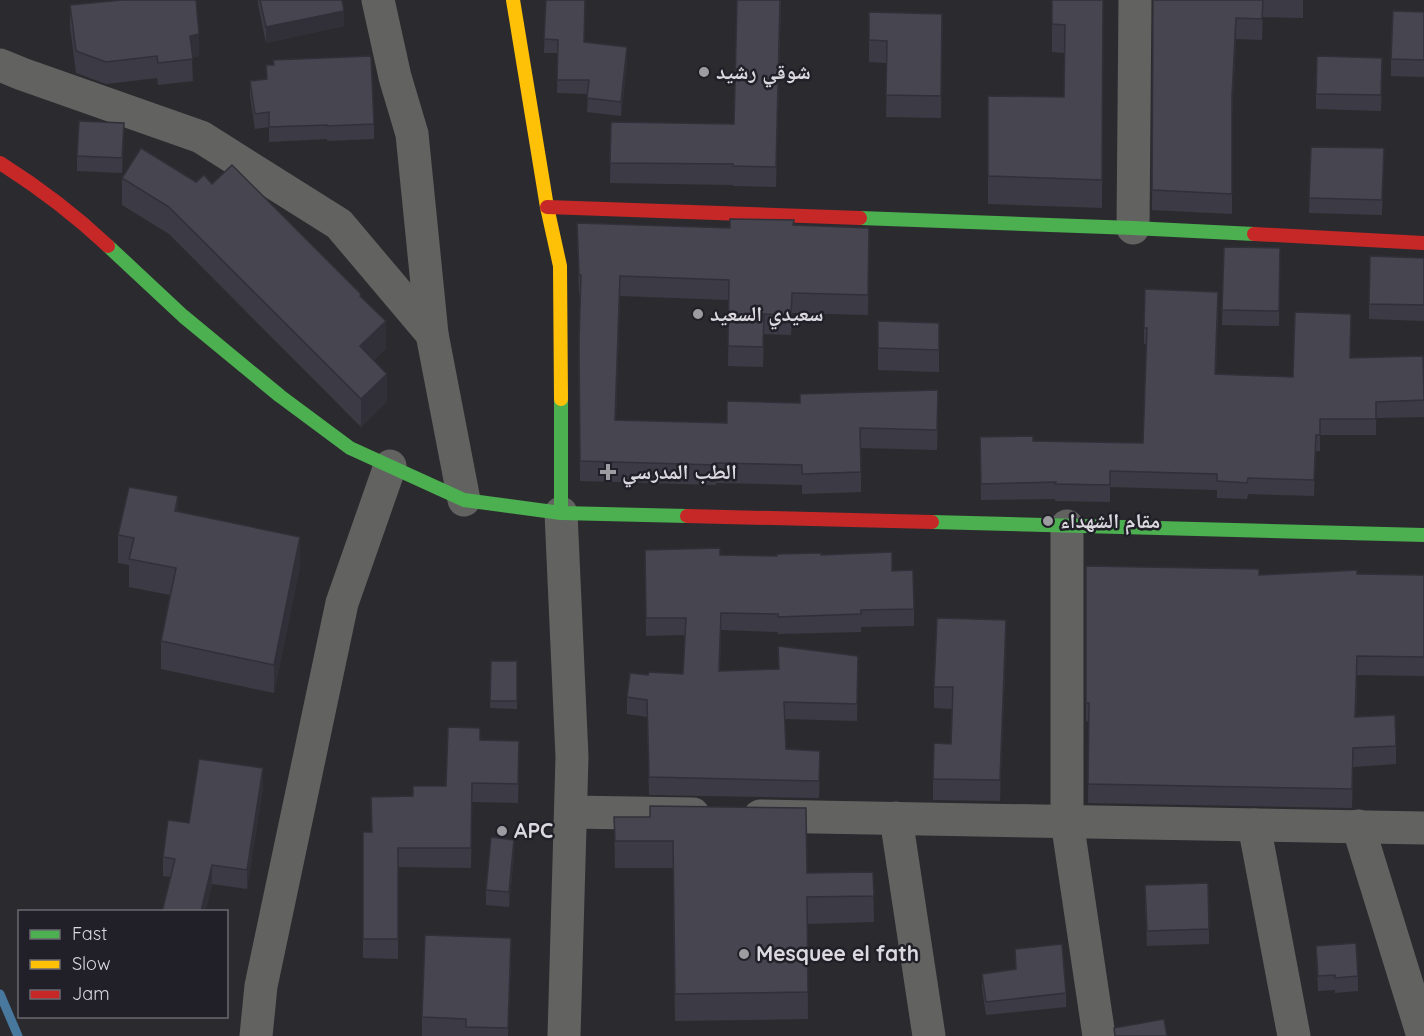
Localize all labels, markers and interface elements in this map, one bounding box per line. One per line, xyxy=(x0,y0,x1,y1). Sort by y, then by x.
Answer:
place label: شوقي رشيد xyxy=(716,58,811,88)
marker: شوقي رشيد xyxy=(697,65,711,79)
place label: سعيدي السعيد xyxy=(710,300,823,330)
marker: سعيدي السعيد xyxy=(691,307,705,321)
place label: الطب المدرسي xyxy=(622,458,737,488)
marker: الطب المدرسي xyxy=(599,463,617,481)
place label: مقام الشهداء xyxy=(1060,507,1160,535)
marker: مقام الشهداء xyxy=(1041,514,1055,528)
place label: APC xyxy=(514,817,553,843)
marker: APC xyxy=(495,824,509,838)
legend xyxy=(18,910,228,1018)
text: Fast xyxy=(72,922,107,945)
place label: Mesquee el fath xyxy=(756,940,919,966)
marker: Mesquee el fath xyxy=(737,947,751,961)
text: Slow xyxy=(72,952,110,975)
text: Jam xyxy=(72,982,110,1005)

